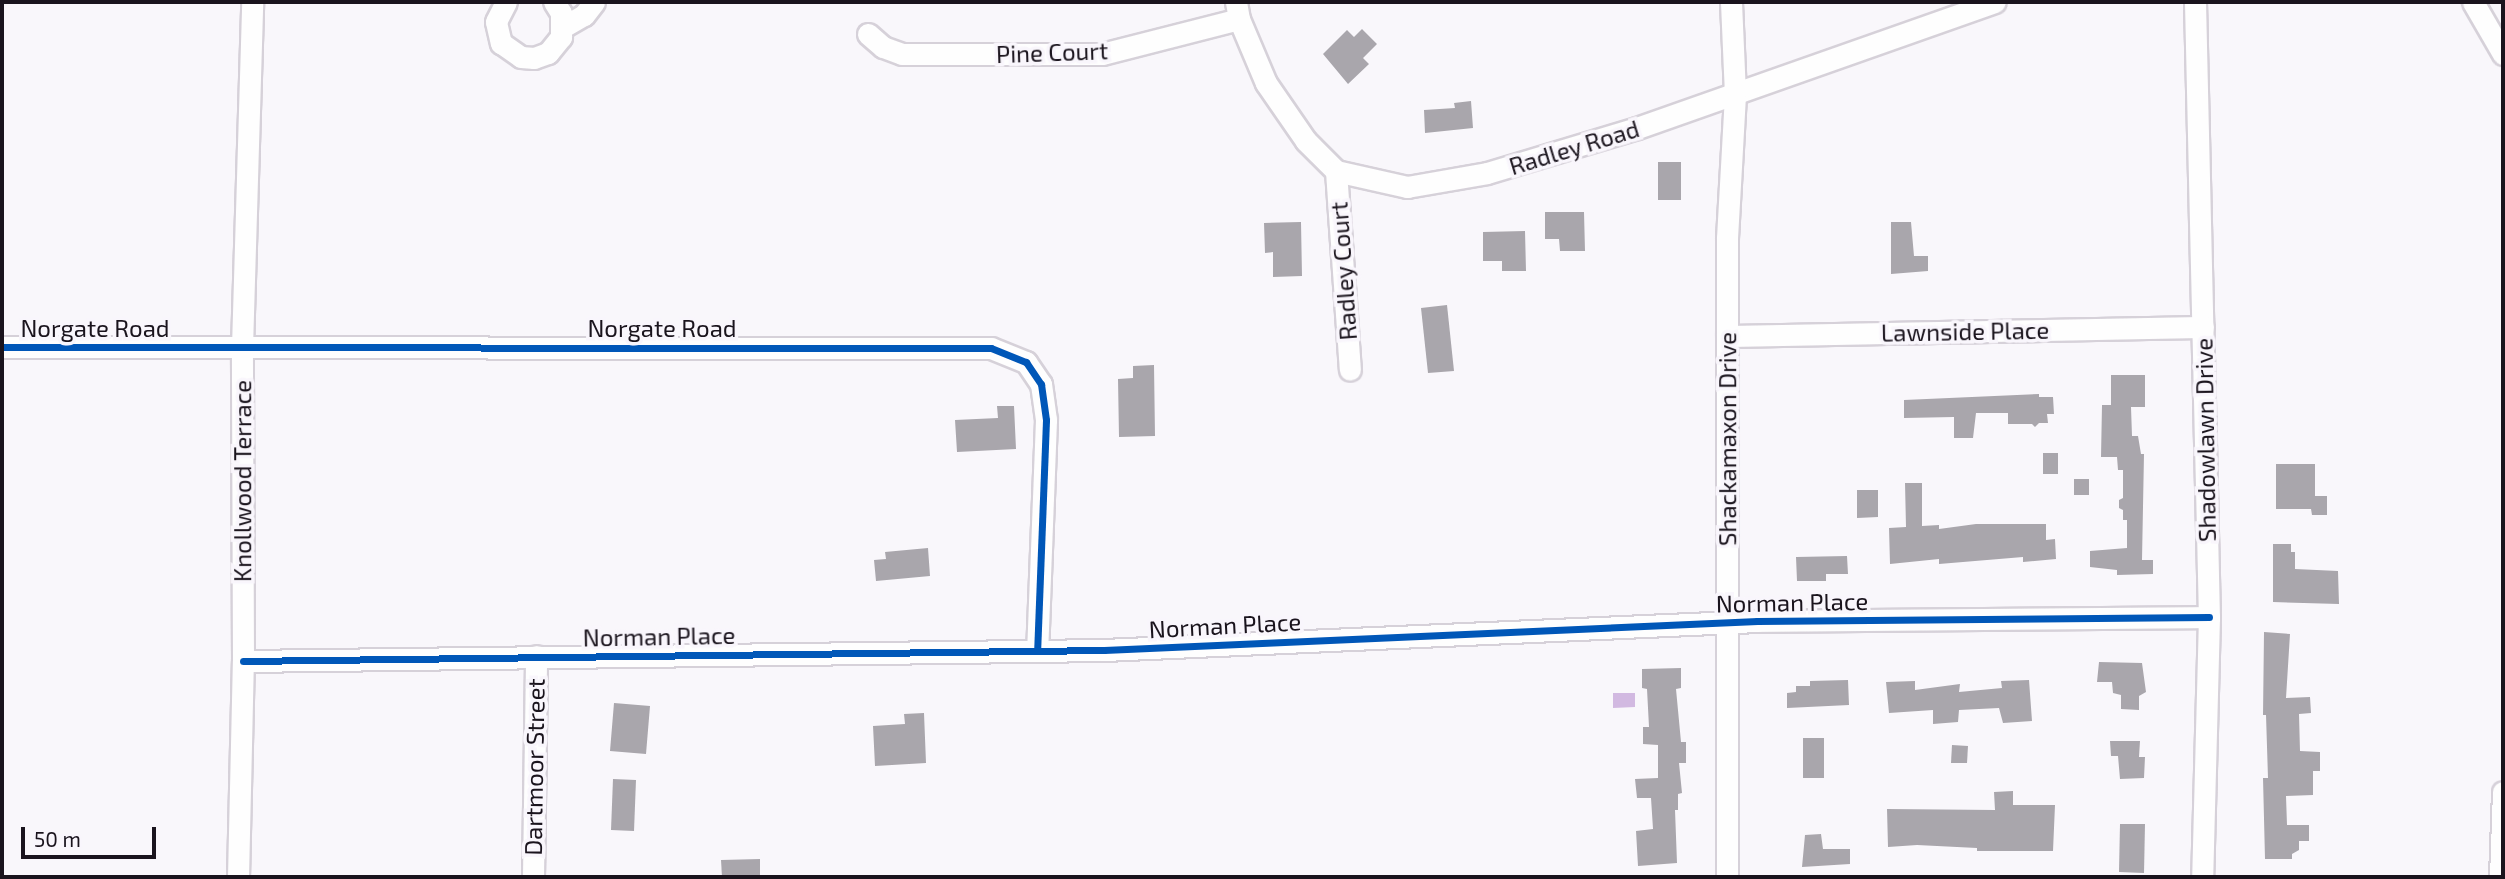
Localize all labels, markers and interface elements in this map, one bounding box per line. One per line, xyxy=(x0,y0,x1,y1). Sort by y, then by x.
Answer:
street label: Pine Court xyxy=(996,36,1108,68)
street label: Radley Road xyxy=(1505,113,1643,181)
street label: Radley Court xyxy=(1324,200,1362,342)
street label: Norgate Road xyxy=(20,314,170,342)
street label: Norgate Road xyxy=(587,314,737,342)
street label: Lawnside Place xyxy=(1881,315,2049,347)
street label: Shackamaxon Drive xyxy=(1713,332,1741,546)
street label: Shadowlawn Drive xyxy=(2189,338,2221,542)
street label: Knollwood Terrace xyxy=(228,380,256,582)
street label: Norman Place xyxy=(1715,586,1869,618)
street label: Norman Place xyxy=(1148,607,1302,643)
street label: Norman Place xyxy=(582,620,736,652)
street label: Dartmoor Street xyxy=(518,678,550,856)
scale bar xyxy=(24,812,159,856)
text: 50 m xyxy=(34,826,81,851)

